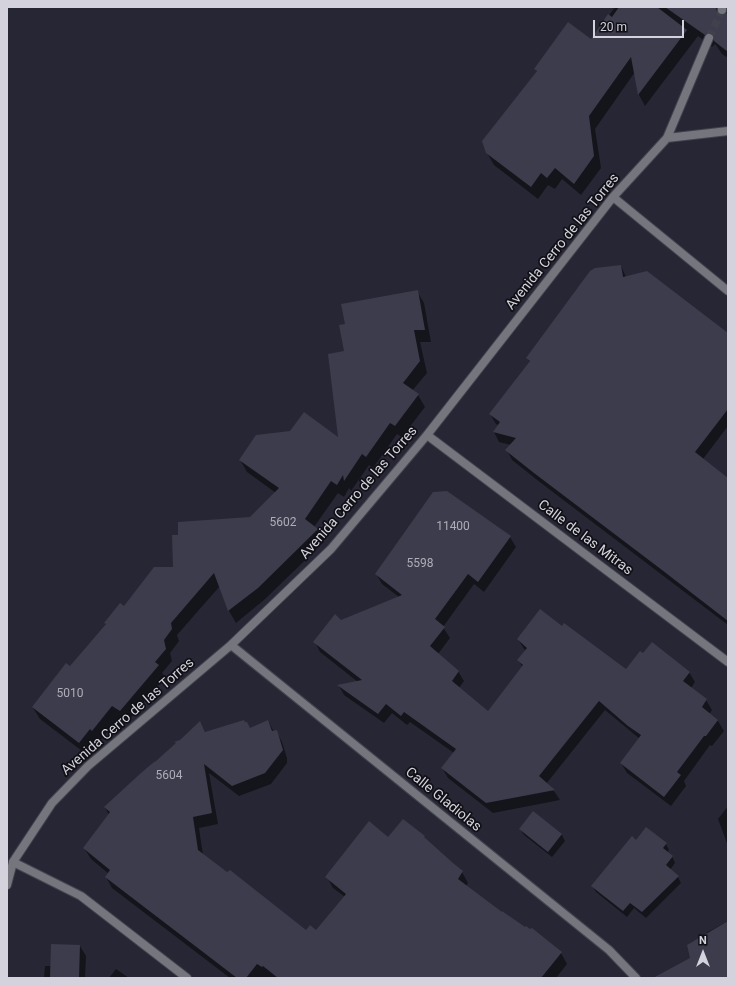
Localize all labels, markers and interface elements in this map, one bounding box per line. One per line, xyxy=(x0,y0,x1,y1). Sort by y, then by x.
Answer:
scale bar xyxy=(595,12,686,38)
text: 20 m xyxy=(600,20,627,34)
street label: Avenida Cerro de las Torres xyxy=(503,170,623,314)
street label: Avenida Cerro de las Torres xyxy=(297,423,421,563)
street label: Calle de las Mitras xyxy=(534,497,636,579)
house number: 5602 xyxy=(270,516,296,530)
house number: 11400 xyxy=(436,520,470,534)
house number: 5598 xyxy=(407,557,433,571)
street label: Avenida Cerro de las Torres xyxy=(58,655,198,779)
house number: 5010 xyxy=(57,687,83,701)
street label: Calle Gladiolas xyxy=(402,764,484,836)
house number: 5604 xyxy=(156,769,182,783)
north arrow xyxy=(683,933,723,973)
text: N xyxy=(699,934,707,947)

